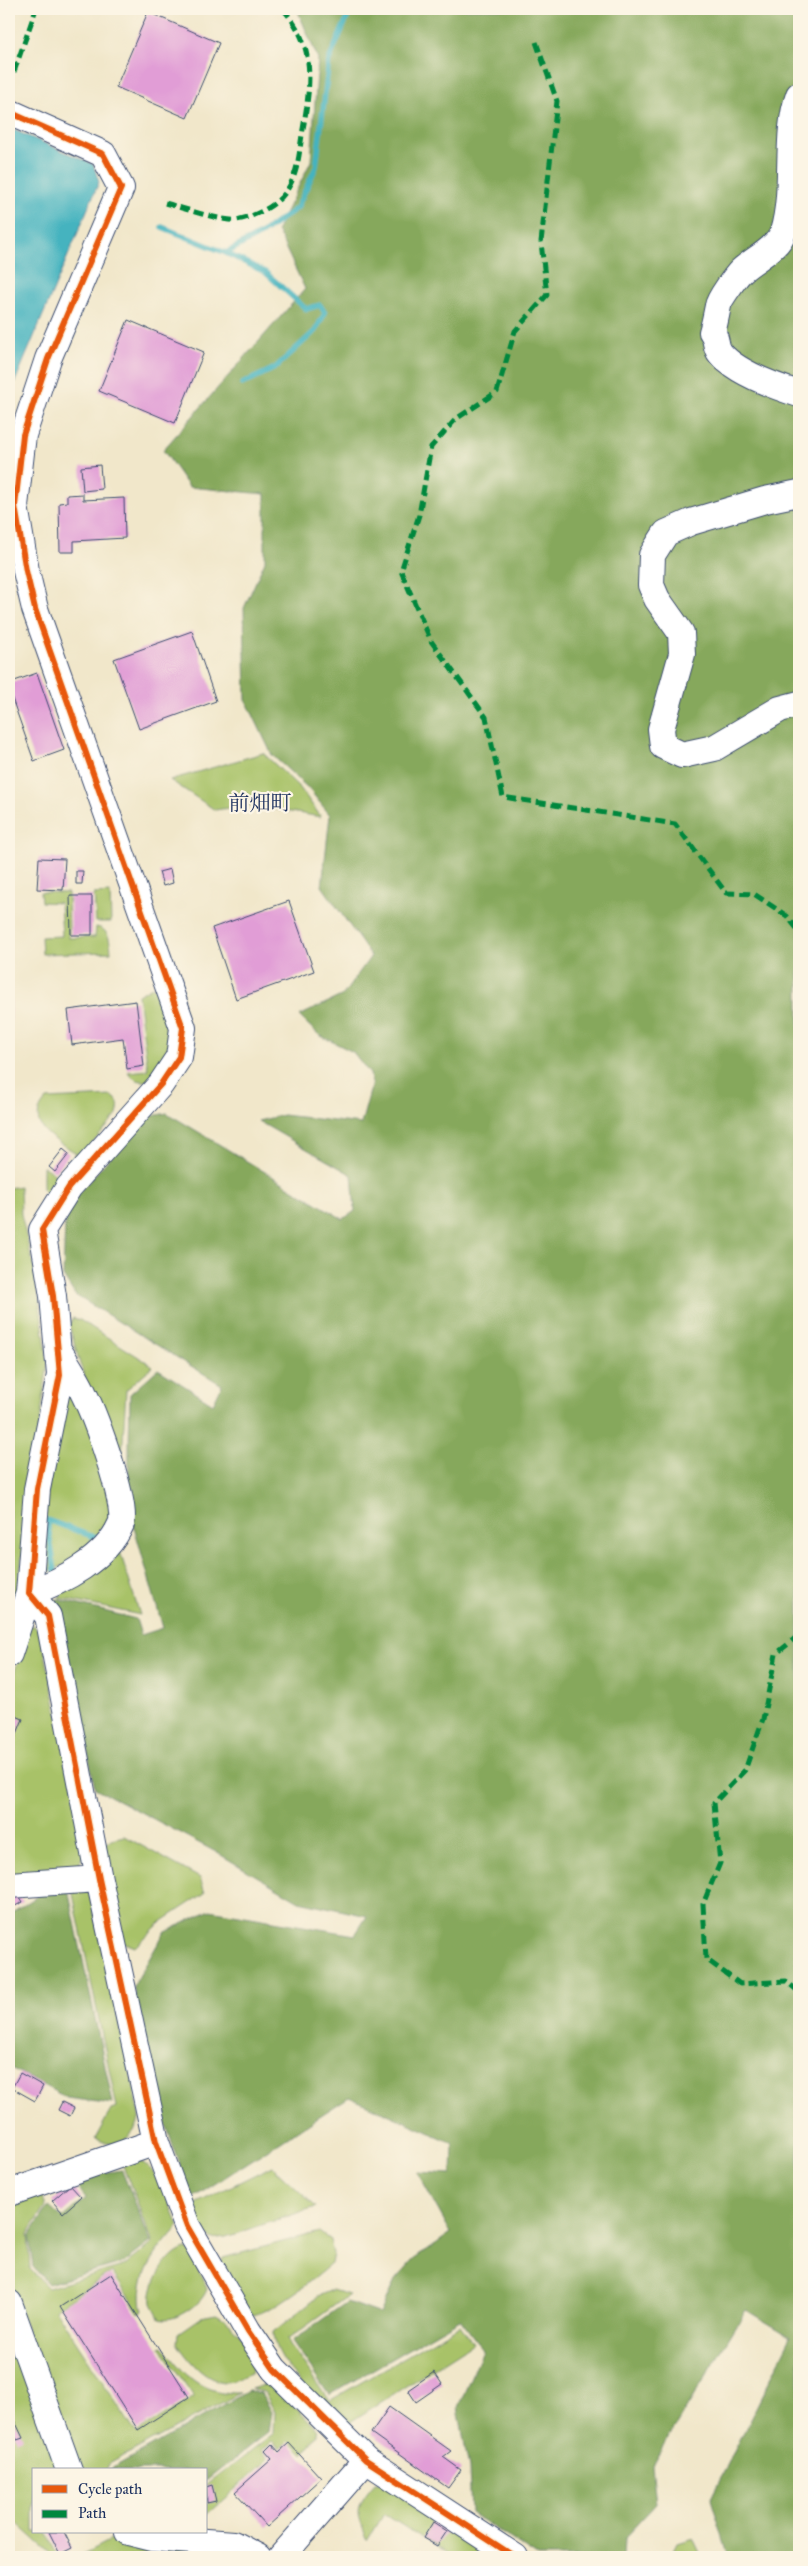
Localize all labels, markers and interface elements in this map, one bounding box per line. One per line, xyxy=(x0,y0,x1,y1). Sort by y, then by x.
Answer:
district label: 前畑町 xyxy=(229,790,292,816)
legend xyxy=(32,2468,208,2534)
text: Cycle path xyxy=(78,2480,143,2498)
text: Path xyxy=(78,2504,107,2522)

